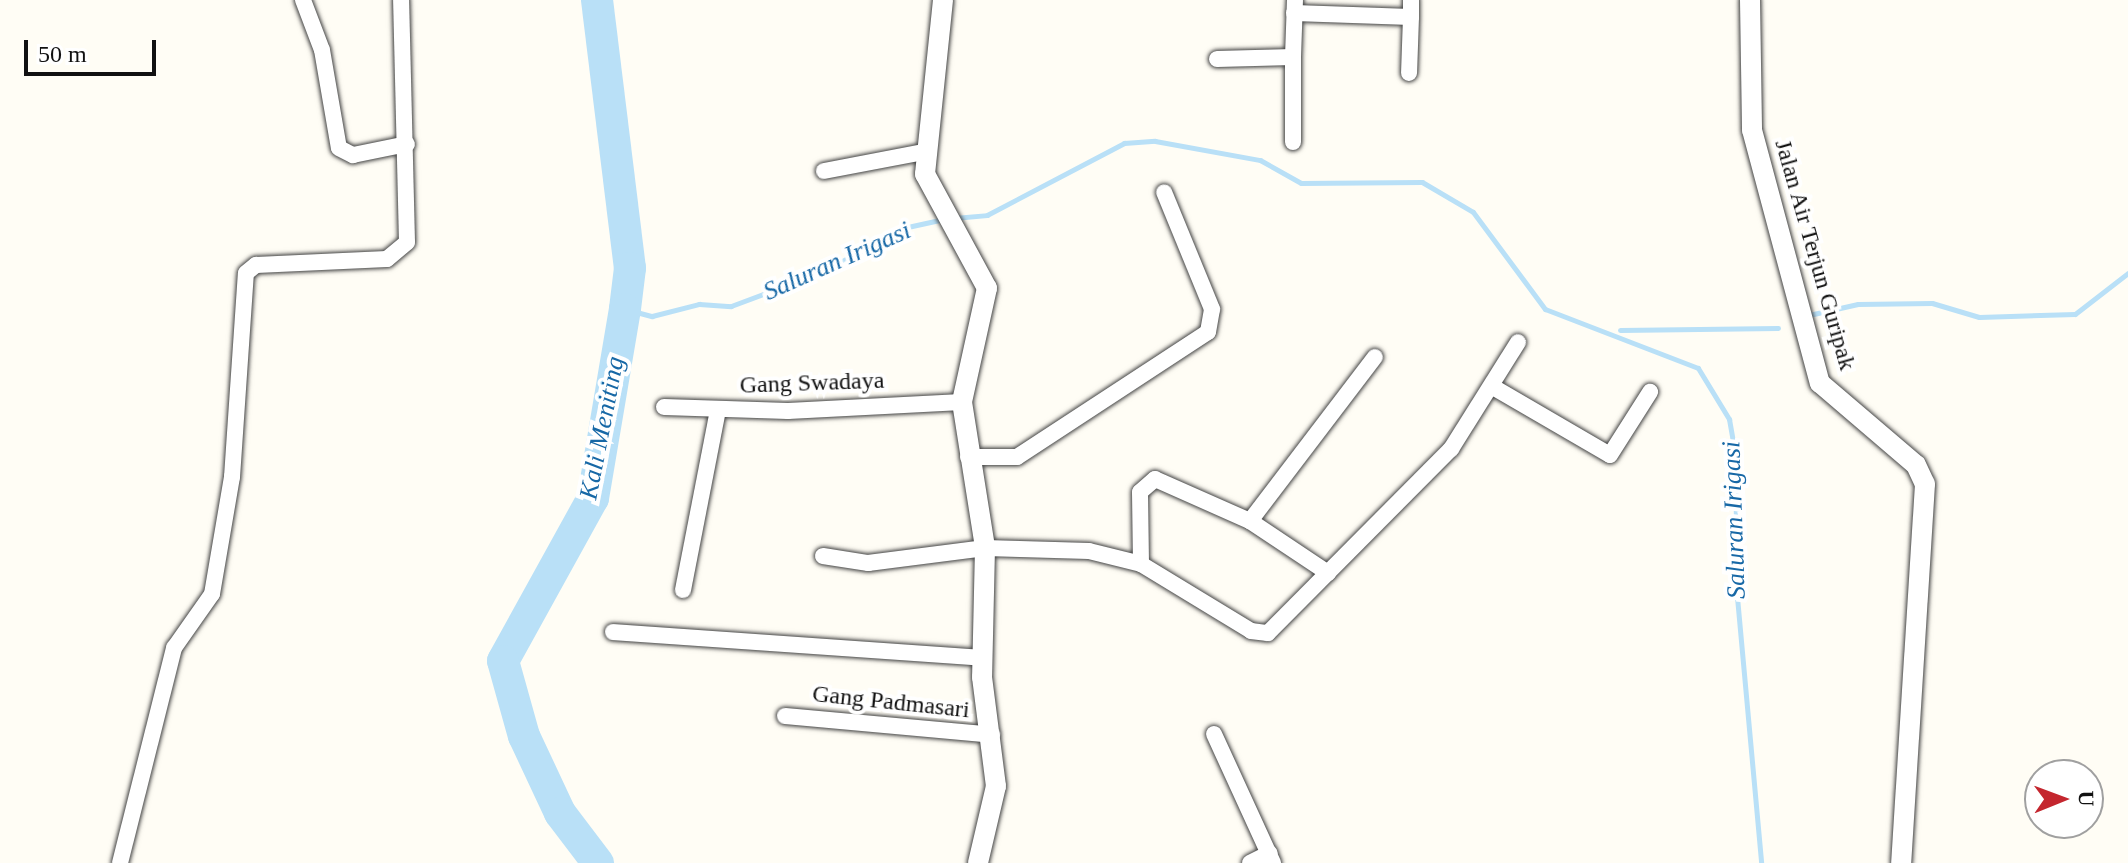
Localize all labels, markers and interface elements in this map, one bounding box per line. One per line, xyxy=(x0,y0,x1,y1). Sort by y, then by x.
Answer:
scale bar xyxy=(28,24,160,74)
text: 50 m xyxy=(38,41,87,67)
street label: Jalan Air Terjun Guripak xyxy=(1768,136,1862,374)
water label: Saluran Irigasi xyxy=(758,215,916,307)
water label: Kali Meniting xyxy=(573,354,631,502)
street label: Gang Swadaya xyxy=(739,366,885,400)
water label: Saluran Irigasi xyxy=(1716,440,1752,600)
street label: Gang Padmasari xyxy=(811,679,971,725)
north arrow xyxy=(2024,759,2104,839)
text: U xyxy=(2074,790,2099,807)

